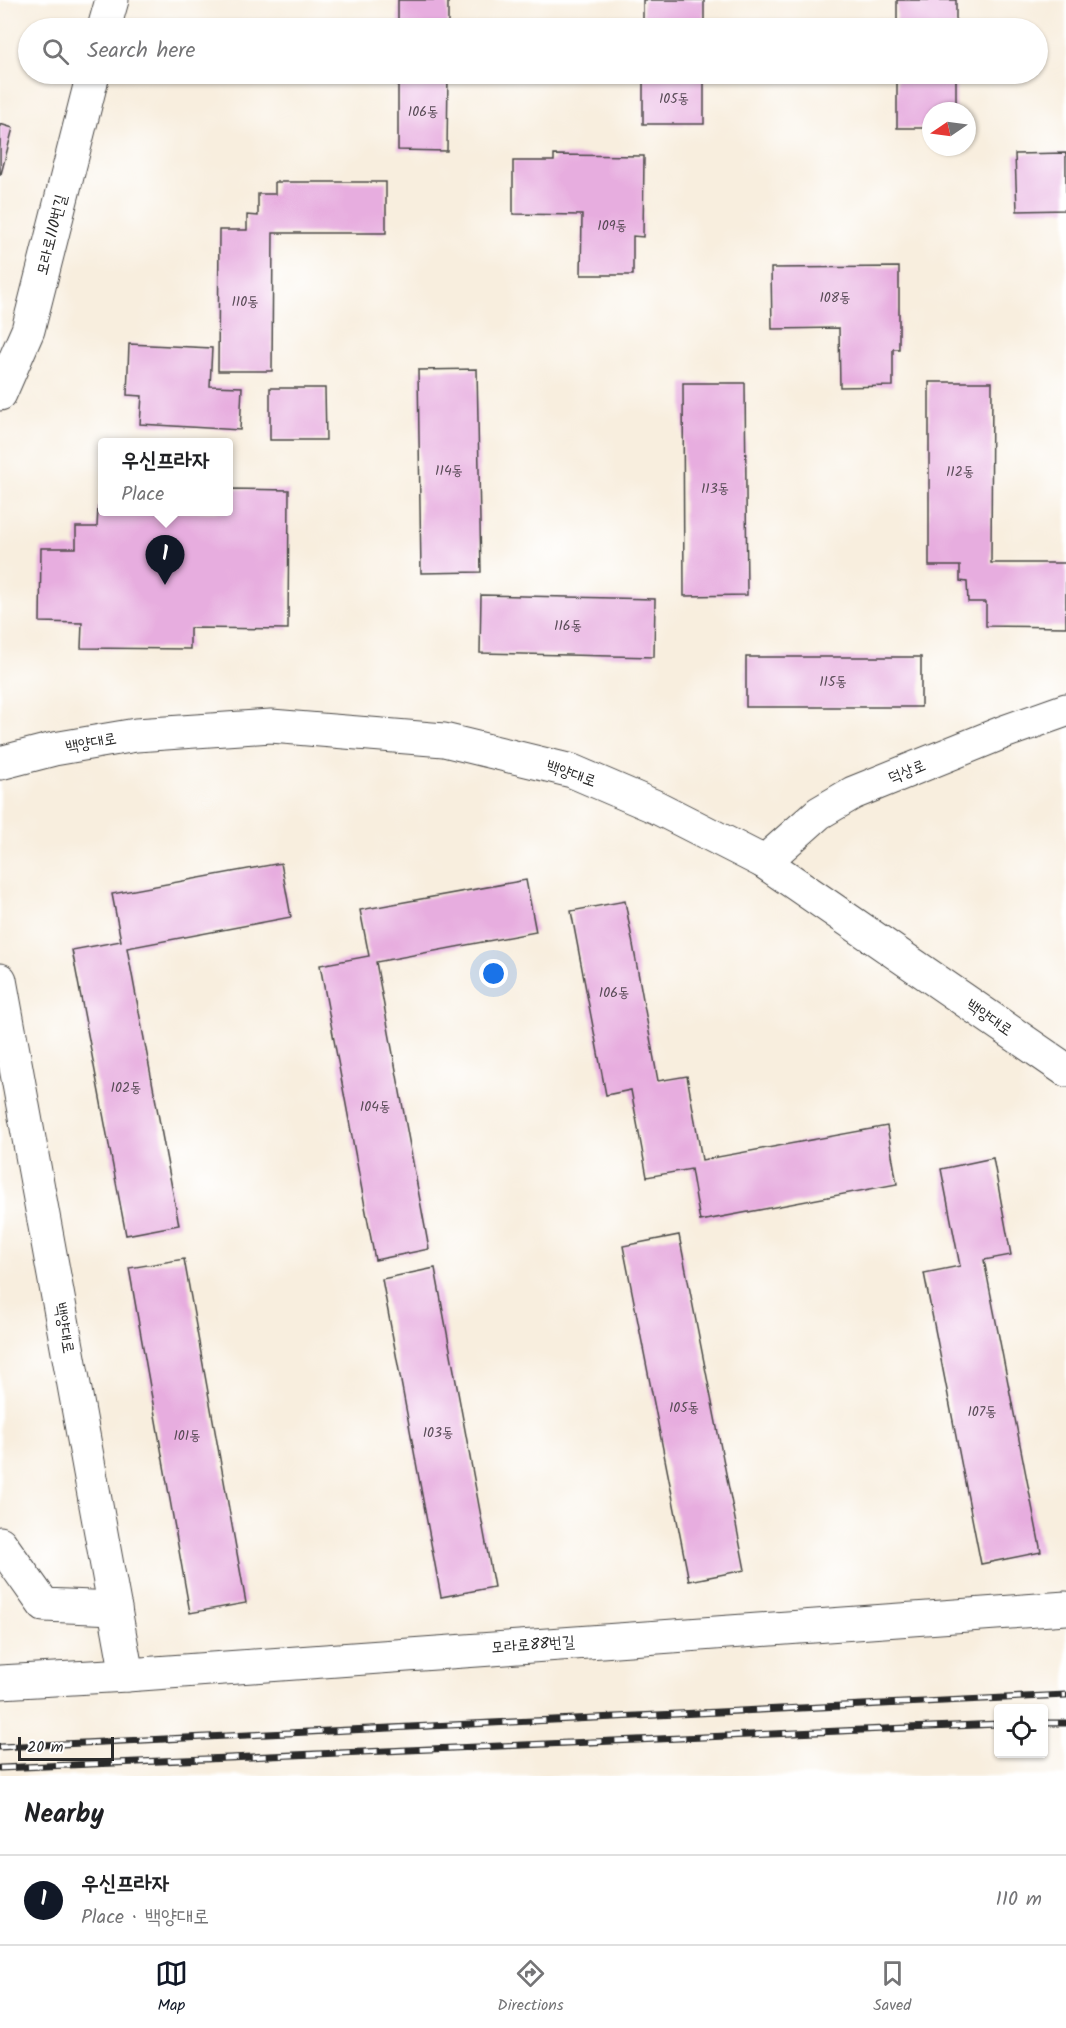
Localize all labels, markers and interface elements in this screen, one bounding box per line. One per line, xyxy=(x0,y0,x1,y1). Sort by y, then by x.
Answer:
search box xyxy=(18,18,1048,84)
text: Search here xyxy=(87,34,195,69)
icon: search xyxy=(39,35,72,68)
house number: 105동 xyxy=(659,88,689,110)
house number: 106동 xyxy=(408,101,438,123)
north arrow xyxy=(922,102,976,156)
street label: 모라로110번길 xyxy=(30,192,74,278)
house number: 109동 xyxy=(597,215,627,237)
house number: 108동 xyxy=(819,287,851,309)
house number: 110동 xyxy=(231,291,259,313)
popup xyxy=(98,438,233,516)
text: 우신프라자 xyxy=(121,444,210,479)
house number: 114동 xyxy=(435,460,463,482)
house number: 112동 xyxy=(946,461,974,483)
house number: 113동 xyxy=(701,478,729,500)
text: Place xyxy=(121,479,164,511)
pin: 1 xyxy=(146,536,184,585)
house number: 116동 xyxy=(554,615,582,637)
house number: 115동 xyxy=(819,671,847,693)
street label: 백양대로 xyxy=(63,726,119,760)
street label: 덕상로 xyxy=(884,753,930,791)
street label: 백양대로 xyxy=(543,754,599,794)
your location xyxy=(479,959,508,988)
house number: 106동 xyxy=(599,982,629,1004)
street label: 백양대로 xyxy=(961,993,1017,1043)
house number: 102동 xyxy=(111,1077,141,1099)
house number: 104동 xyxy=(360,1096,390,1118)
street label: 백양대로 xyxy=(47,1300,81,1356)
house number: 105동 xyxy=(669,1397,699,1419)
house number: 107동 xyxy=(967,1401,997,1423)
house number: 103동 xyxy=(423,1422,453,1444)
house number: 101동 xyxy=(173,1425,201,1447)
street label: 모라로88번길 xyxy=(490,1630,576,1660)
map controls xyxy=(994,1704,1048,1758)
button: locate xyxy=(994,1704,1048,1758)
scale bar xyxy=(18,1734,114,1762)
text: 20 m xyxy=(27,1735,63,1760)
text: Nearby xyxy=(24,1794,104,1836)
text: 우신프라자 xyxy=(81,1867,170,1902)
text: 1 xyxy=(40,1884,47,1916)
text: 110 m xyxy=(996,1884,1042,1916)
text: Place · 백양대로 xyxy=(81,1902,209,1934)
tab: Map xyxy=(155,1957,188,2018)
tab: Directions xyxy=(497,1957,564,2018)
tab: Saved xyxy=(873,1957,911,2018)

